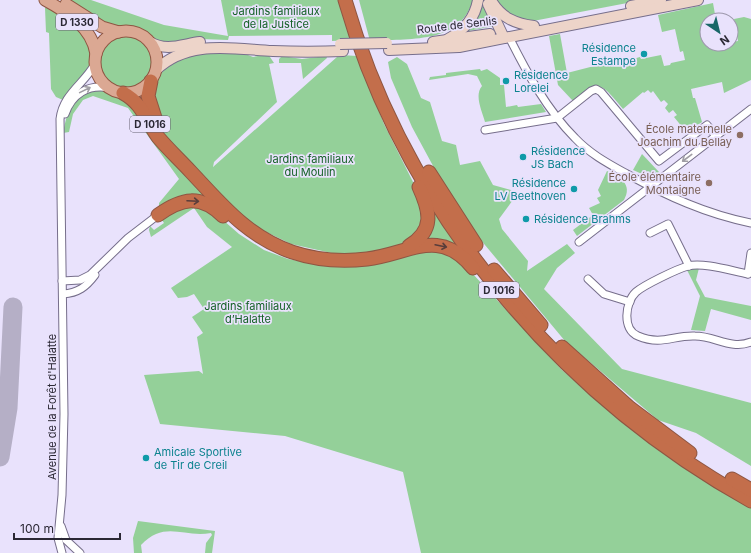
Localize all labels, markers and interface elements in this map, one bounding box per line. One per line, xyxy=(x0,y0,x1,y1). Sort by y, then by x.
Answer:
park label: Jardins familiaux de la Justice xyxy=(232,4,320,31)
north arrow xyxy=(699,12,739,52)
street label: Route de Senlis xyxy=(416,13,498,37)
road number: D 1330 xyxy=(56,14,98,30)
text: N xyxy=(717,32,732,48)
place label: Résidence Estampe xyxy=(582,41,636,68)
marker: Résidence Estampe xyxy=(639,49,649,59)
place label: Résidence Lorelei xyxy=(514,68,568,95)
marker: Résidence Lorelei xyxy=(501,76,511,86)
one-way arrow xyxy=(79,86,91,93)
road number: D 1016 xyxy=(130,116,170,132)
place label: École maternelle Joachim du Bellay xyxy=(637,122,732,149)
marker: École maternelle Joachim du Bellay xyxy=(735,130,745,140)
place label: Résidence JS Bach xyxy=(531,144,585,171)
park label: Jardins familiaux du Moulin xyxy=(266,152,354,179)
marker: Résidence JS Bach xyxy=(518,152,528,162)
one-way arrow xyxy=(681,153,692,162)
place label: École élémentaire Montaigne xyxy=(608,170,701,197)
place label: Résidence LV Beethoven xyxy=(494,176,566,203)
marker: École élémentaire Montaigne xyxy=(704,178,714,188)
marker: Résidence LV Beethoven xyxy=(569,184,579,194)
one-way arrow xyxy=(186,198,199,205)
place label: Résidence Brahms xyxy=(534,212,631,226)
marker: Résidence Brahms xyxy=(521,214,531,224)
one-way arrow xyxy=(434,243,447,251)
road number: D 1016 xyxy=(479,282,519,298)
park label: Jardins familiaux d’Halatte xyxy=(204,299,292,326)
street label: Avenue de la Forêt d'Halatte xyxy=(45,334,59,480)
place label: Amicale Sportive de Tir de Creil xyxy=(154,445,242,472)
marker: Amicale Sportive de Tir de Creil xyxy=(141,453,151,463)
scale bar xyxy=(14,515,120,541)
text: 100 m xyxy=(20,521,54,536)

